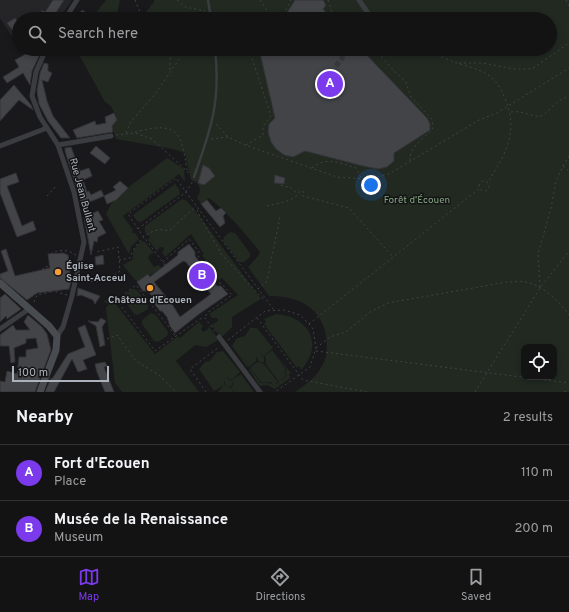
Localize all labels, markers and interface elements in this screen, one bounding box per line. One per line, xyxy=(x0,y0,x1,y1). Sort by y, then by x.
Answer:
search box xyxy=(12,12,557,56)
icon: search xyxy=(26,23,48,45)
text: Search here xyxy=(58,25,138,44)
pin: A xyxy=(317,69,343,99)
street label: Rue Jean Bullant xyxy=(66,157,98,234)
your location xyxy=(361,175,381,195)
park label: Forêt d'Écouen xyxy=(384,194,450,207)
place label: Église Saint-Acceul xyxy=(66,260,126,285)
pin: B xyxy=(189,261,215,291)
marker: Église Saint-Acceul xyxy=(53,267,63,277)
marker: Château d'Ecouen xyxy=(145,283,155,293)
place label: Château d'Ecouen xyxy=(108,294,192,307)
map controls xyxy=(521,344,557,380)
button: locate xyxy=(521,344,557,380)
scale bar xyxy=(12,364,109,383)
text: 100 m xyxy=(18,366,48,380)
text: Nearby xyxy=(16,407,73,429)
text: 2 results xyxy=(503,410,553,426)
text: Fort d'Ecouen xyxy=(54,455,150,474)
text: A xyxy=(24,465,34,481)
text: 110 m xyxy=(521,465,553,481)
text: Place xyxy=(54,474,86,490)
text: Musée de la Renaissance xyxy=(54,511,228,530)
text: B xyxy=(25,521,33,537)
text: 200 m xyxy=(514,521,553,537)
text: Museum xyxy=(54,530,103,546)
tab: Map xyxy=(78,566,100,604)
tab: Directions xyxy=(255,566,305,604)
tab: Saved xyxy=(461,566,491,604)

